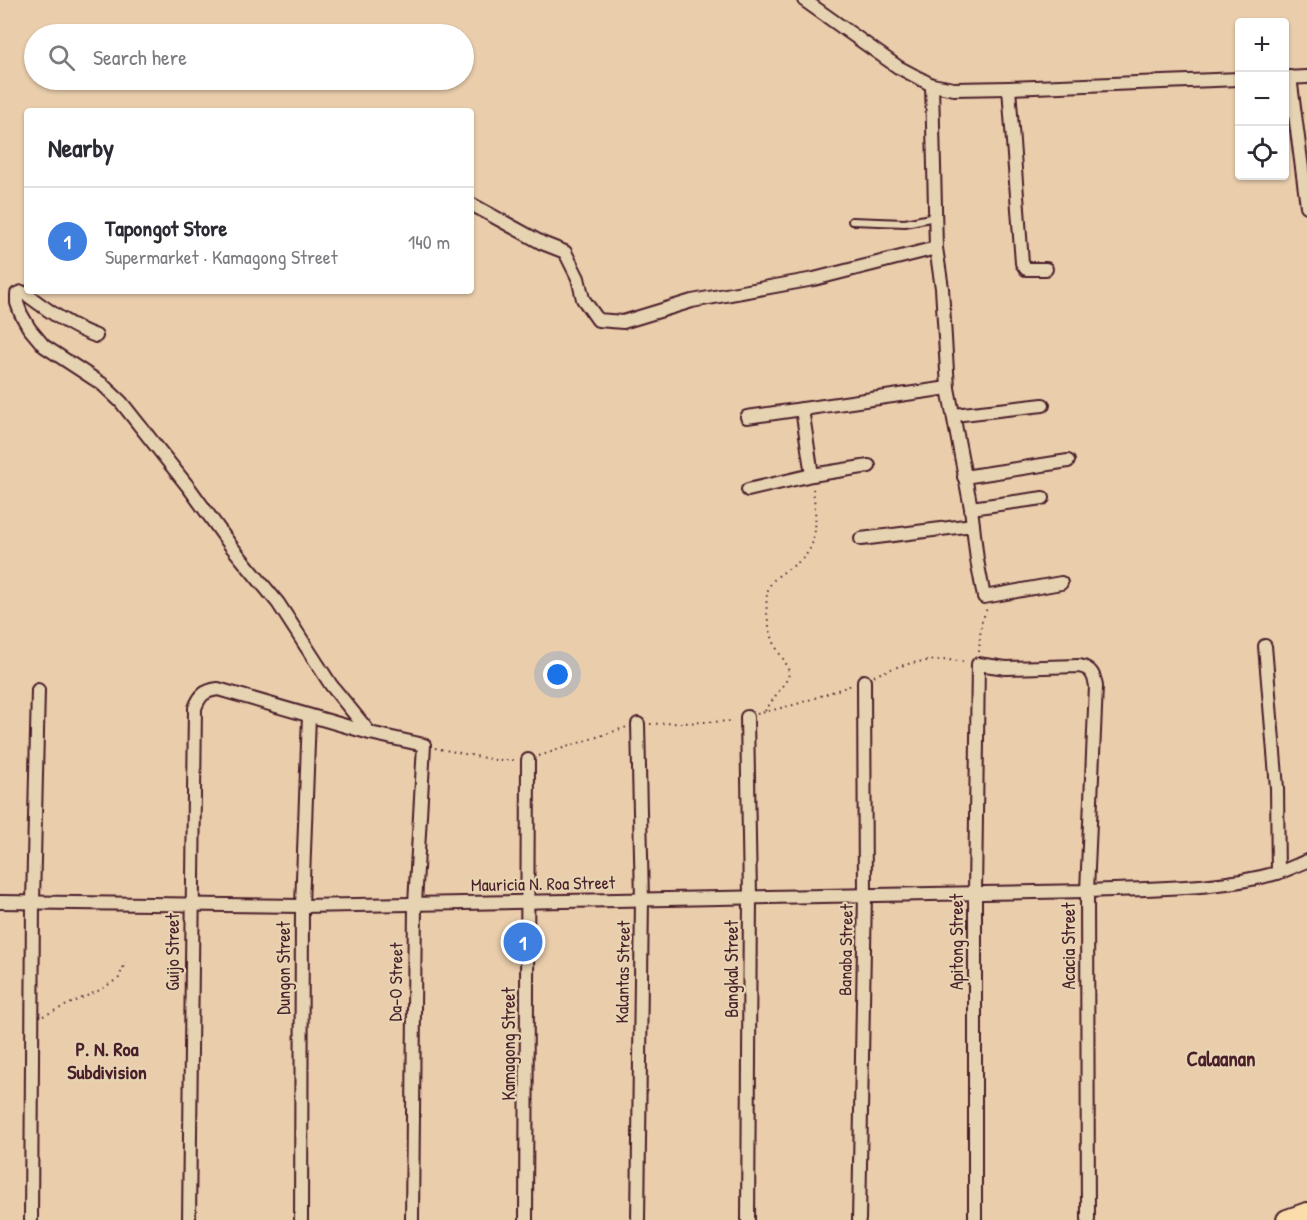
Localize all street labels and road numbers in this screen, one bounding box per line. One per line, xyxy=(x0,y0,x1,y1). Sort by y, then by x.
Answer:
street label: Mauricia N. Roa Street xyxy=(471,870,616,897)
street label: Apitong Street xyxy=(944,893,969,990)
street label: Acacia Street xyxy=(1056,902,1081,989)
street label: Banaba Street xyxy=(832,903,859,996)
street label: Guijo Street xyxy=(160,912,185,991)
street label: Bangkal Street xyxy=(719,919,744,1018)
street label: Kalantas Street xyxy=(609,920,636,1024)
street label: Dungon Street xyxy=(271,921,296,1015)
street label: Da-O Street xyxy=(382,942,409,1022)
street label: Kamagong Street xyxy=(496,987,521,1101)

